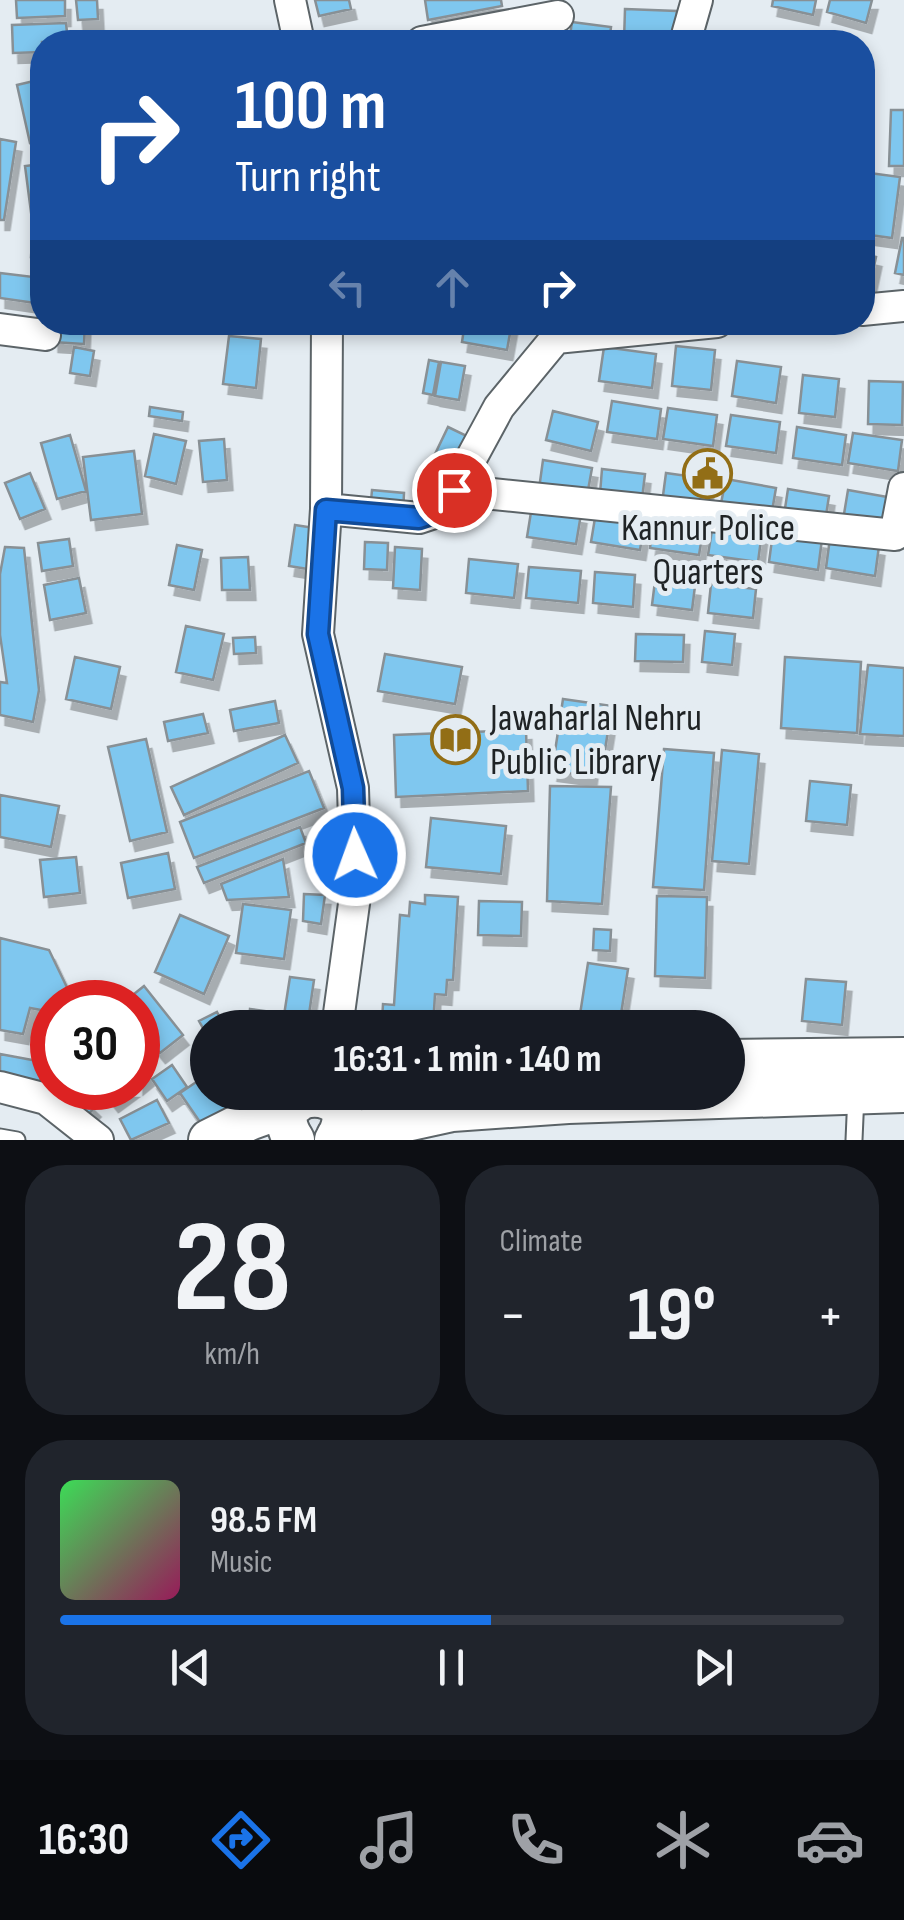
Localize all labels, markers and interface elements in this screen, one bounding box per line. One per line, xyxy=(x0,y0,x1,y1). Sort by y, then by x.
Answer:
text: 100 m xyxy=(235,65,386,149)
icon: right xyxy=(70,70,200,200)
text: Turn right xyxy=(235,150,381,205)
icon: left xyxy=(320,260,375,315)
icon: ahead xyxy=(425,260,480,315)
icon: right xyxy=(530,260,585,315)
pin xyxy=(412,448,497,533)
public building icon: Kannur Police Quarters xyxy=(682,448,734,500)
icon: arrive xyxy=(427,463,482,518)
place label: Kannur Police Quarters xyxy=(621,506,795,595)
place label: Jawaharlal Nehru Public Library xyxy=(489,696,702,785)
library icon: Jawaharlal Nehru Public Library xyxy=(429,714,481,766)
position arrow xyxy=(303,803,407,907)
speed limit sign: 30 xyxy=(30,980,160,1110)
text: 16:31 · 1 min · 140 m xyxy=(334,1037,601,1082)
text: 28 xyxy=(173,1192,291,1348)
text: Climate xyxy=(500,1222,583,1261)
text: 19° xyxy=(628,1271,716,1362)
text: − xyxy=(500,1283,526,1350)
text: + xyxy=(817,1283,844,1350)
text: km/h xyxy=(205,1335,260,1374)
text: 98.5 FM xyxy=(210,1498,317,1543)
text: Music xyxy=(210,1543,273,1582)
icon: previous xyxy=(163,1640,218,1695)
icon: pause xyxy=(424,1640,479,1695)
icon: next xyxy=(686,1640,741,1695)
icon: directions xyxy=(206,1805,276,1875)
icon: music xyxy=(354,1805,424,1875)
icon: phone xyxy=(501,1805,571,1875)
icon: climate xyxy=(648,1805,718,1875)
icon: car xyxy=(795,1805,865,1875)
text: 16:30 xyxy=(39,1813,129,1868)

